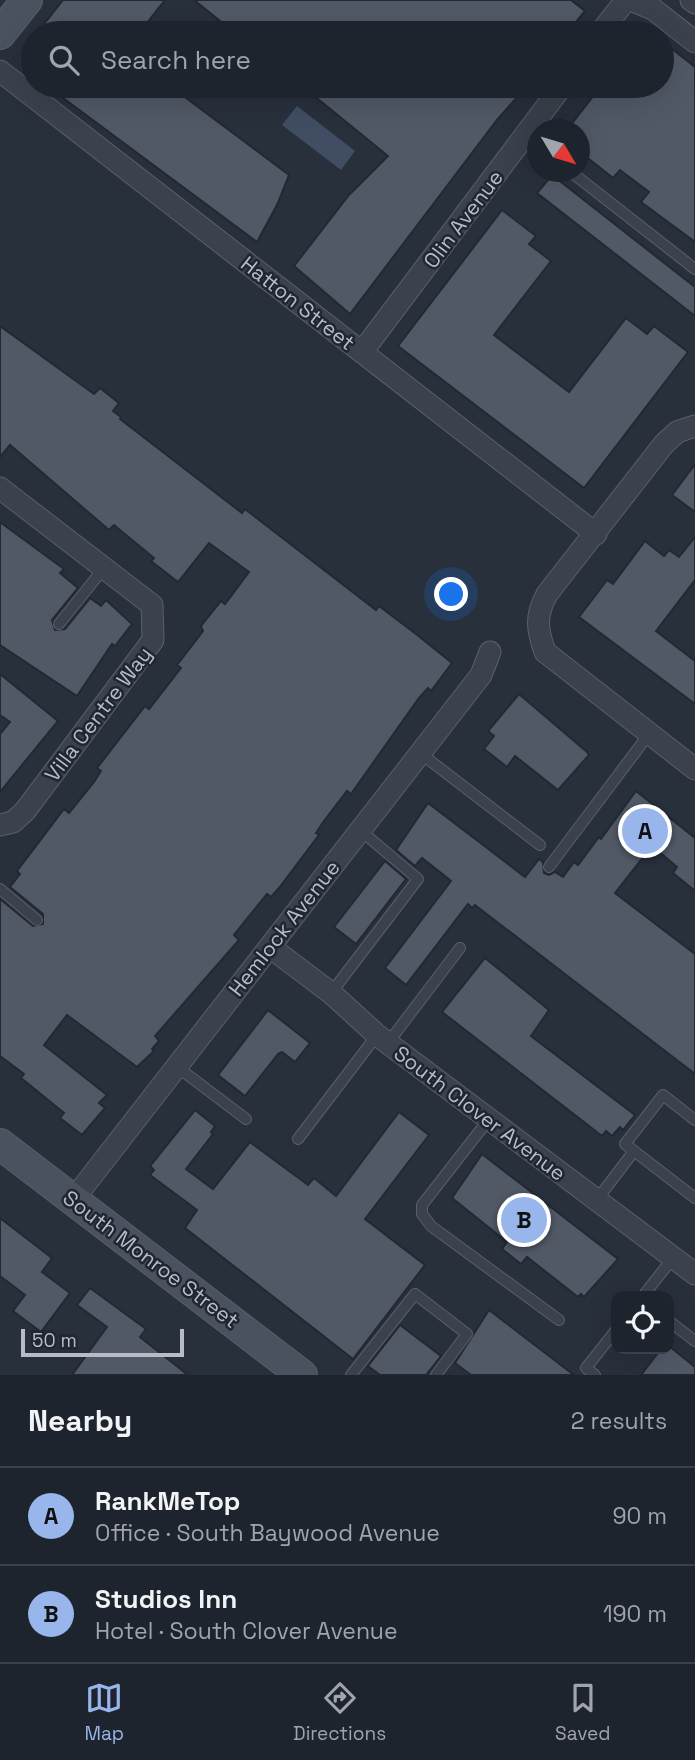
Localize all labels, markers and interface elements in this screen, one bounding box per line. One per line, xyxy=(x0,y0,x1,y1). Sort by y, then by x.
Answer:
search box xyxy=(21,21,674,98)
icon: search xyxy=(45,41,83,79)
text: Search here xyxy=(101,43,251,77)
north arrow xyxy=(527,119,590,182)
street label: Olin Avenue xyxy=(417,164,509,274)
street label: Hatton Street xyxy=(235,250,361,356)
your location xyxy=(434,577,468,611)
street label: Villa Centre Way xyxy=(38,641,158,787)
pin: A xyxy=(622,805,668,857)
street label: Hemlock Avenue xyxy=(222,854,346,1002)
street label: South Clover Avenue xyxy=(389,1040,571,1186)
street label: South Monroe Street xyxy=(58,1184,244,1334)
pin: B xyxy=(501,1194,547,1246)
map controls xyxy=(611,1291,674,1354)
button: locate xyxy=(611,1291,674,1354)
scale bar xyxy=(21,1326,184,1358)
text: 50 m xyxy=(32,1328,77,1353)
text: Nearby xyxy=(28,1401,132,1440)
text: 2 results xyxy=(571,1406,667,1436)
text: RankMeTop xyxy=(95,1484,240,1518)
text: A xyxy=(44,1501,58,1531)
text: 90 m xyxy=(612,1501,667,1531)
text: Office · South Baywood Avenue xyxy=(95,1518,440,1548)
text: Studios Inn xyxy=(95,1582,237,1616)
text: B xyxy=(43,1599,59,1629)
text: 190 m xyxy=(603,1599,667,1629)
text: Hotel · South Clover Avenue xyxy=(95,1616,398,1646)
tab: Map xyxy=(84,1679,124,1746)
tab: Directions xyxy=(293,1679,386,1746)
tab: Saved xyxy=(555,1679,611,1746)

